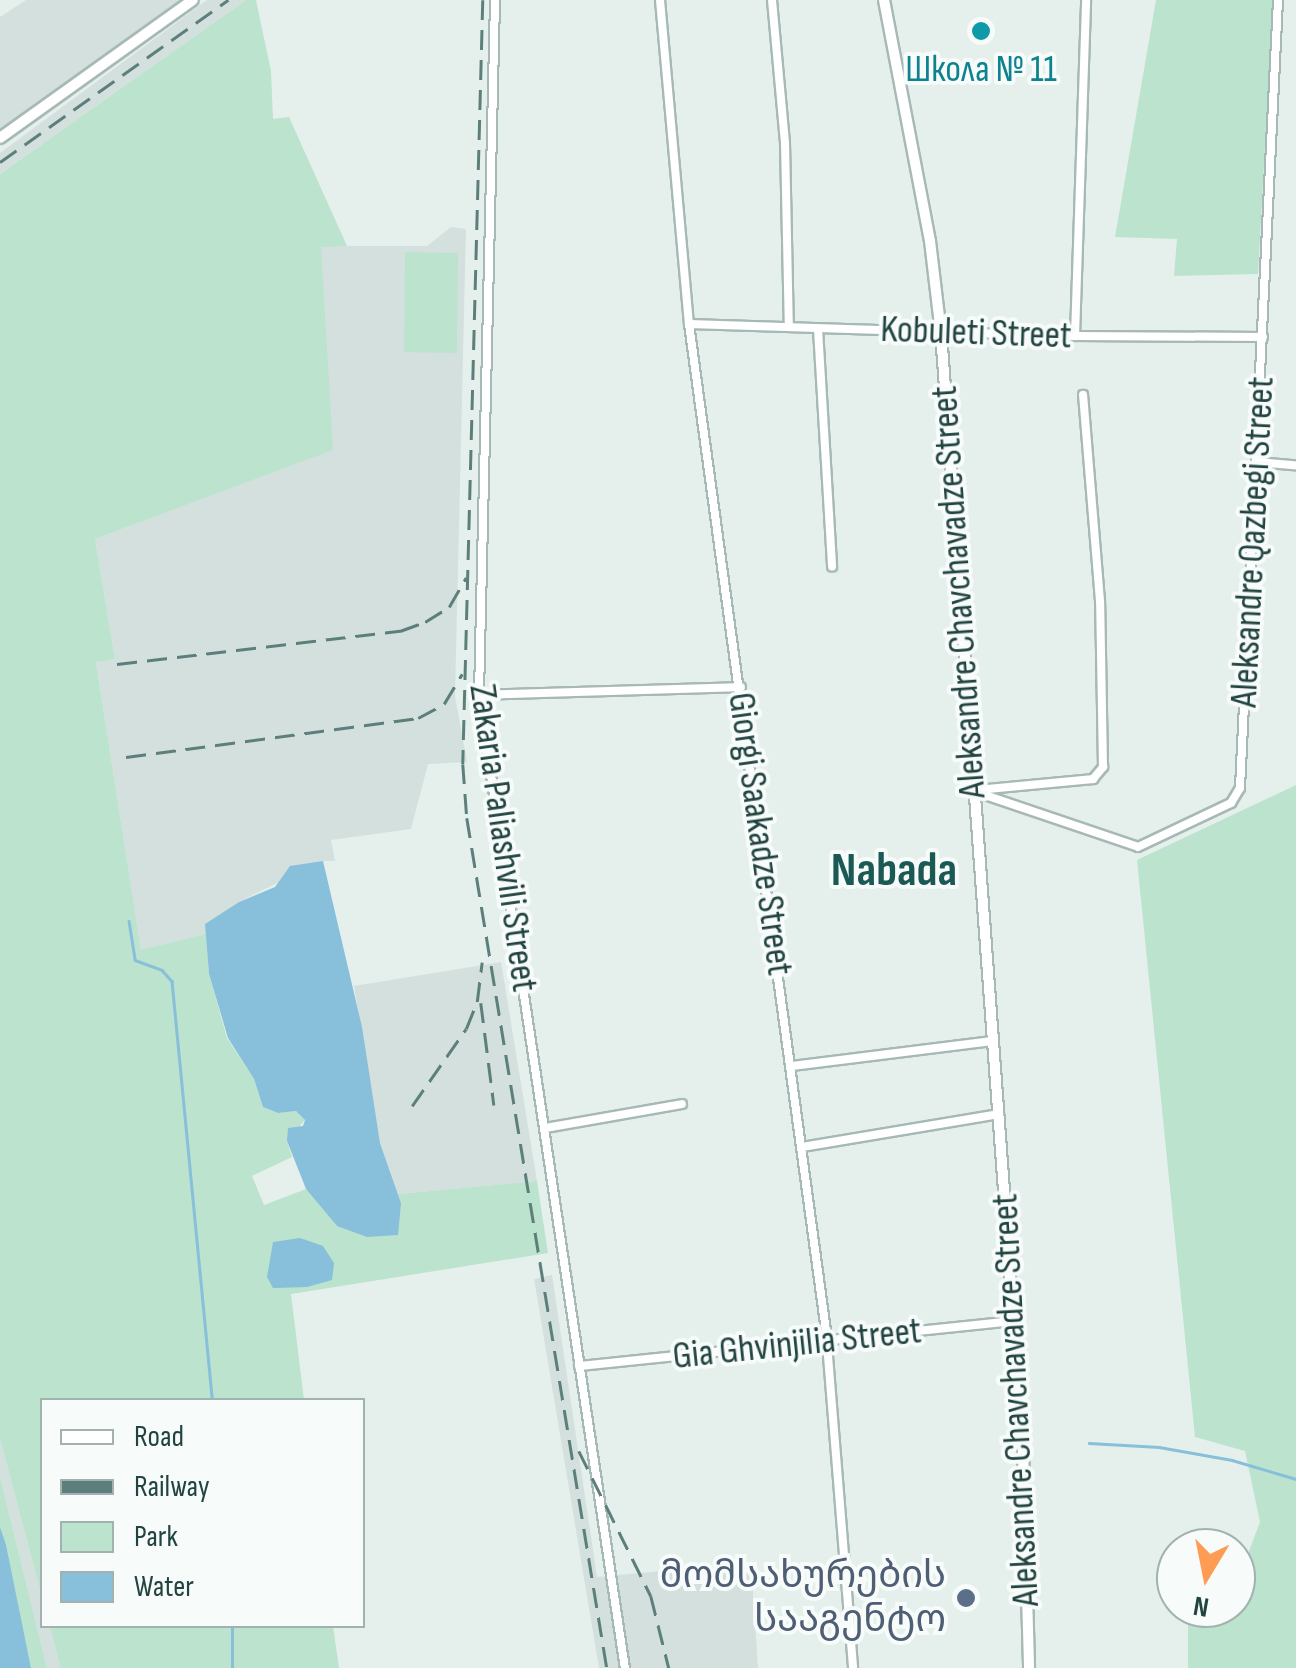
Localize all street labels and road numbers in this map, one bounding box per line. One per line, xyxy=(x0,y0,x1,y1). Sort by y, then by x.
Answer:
street label: Kobuleti Street xyxy=(880,307,1072,359)
street label: Aleksandre Qazbegi Street xyxy=(1222,375,1284,709)
street label: Aleksandre Chavchavadze Street xyxy=(922,384,996,800)
street label: Zakaria Paliashvili Street xyxy=(459,681,547,995)
street label: Giorgi Saakadze Street xyxy=(718,690,802,978)
street label: Aleksandre Chavchavadze Street xyxy=(982,1192,1050,1608)
street label: Gia Ghvinjilia Street xyxy=(670,1308,924,1380)

